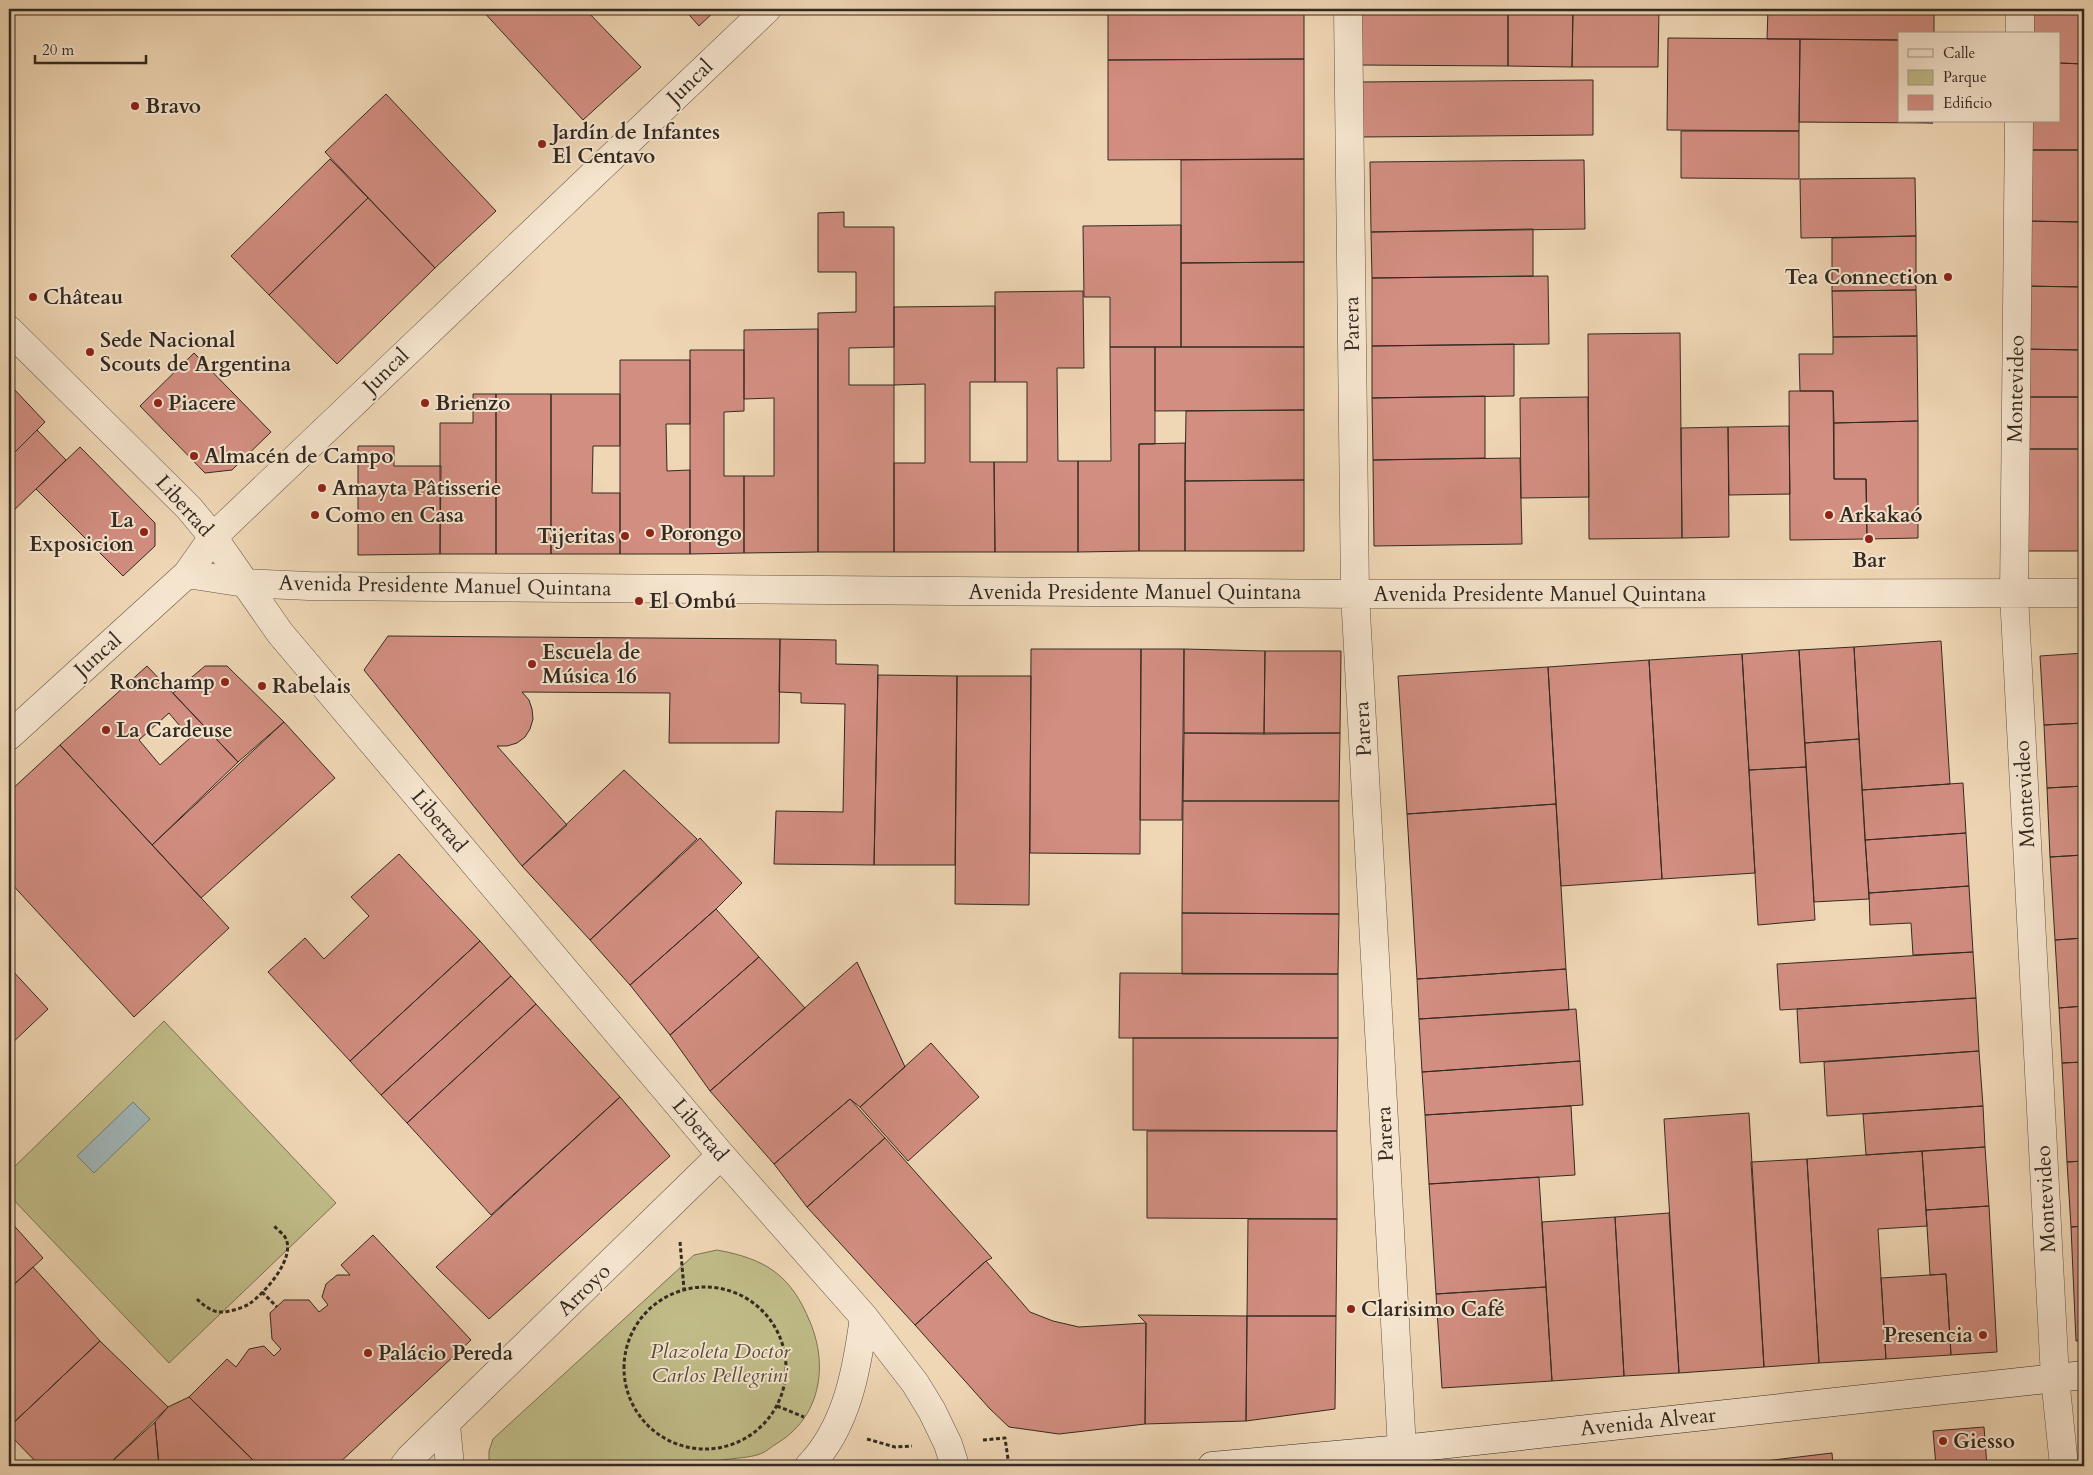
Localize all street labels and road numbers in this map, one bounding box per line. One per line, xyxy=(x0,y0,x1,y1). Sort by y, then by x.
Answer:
street label: Juncal xyxy=(658,53,720,113)
street label: Parera xyxy=(1337,296,1367,352)
street label: Montevideo xyxy=(2001,335,2031,443)
street label: Juncal xyxy=(354,342,416,402)
street label: Libertad xyxy=(148,469,220,543)
street label: Avenida Presidente Manuel Quintana xyxy=(278,569,612,603)
street label: Avenida Presidente Manuel Quintana xyxy=(969,578,1301,607)
street label: Avenida Presidente Manuel Quintana xyxy=(1374,580,1706,609)
street label: Juncal xyxy=(66,626,128,686)
street label: Parera xyxy=(1347,701,1379,757)
street label: Montevideo xyxy=(2008,739,2042,849)
street label: Libertad xyxy=(404,783,474,859)
street label: Libertad xyxy=(665,1092,735,1168)
street label: Parera xyxy=(1369,1106,1401,1162)
street label: Montevideo xyxy=(2029,1144,2063,1254)
street label: Arroyo xyxy=(551,1257,617,1323)
street label: Avenida Alvear xyxy=(1579,1400,1717,1444)

